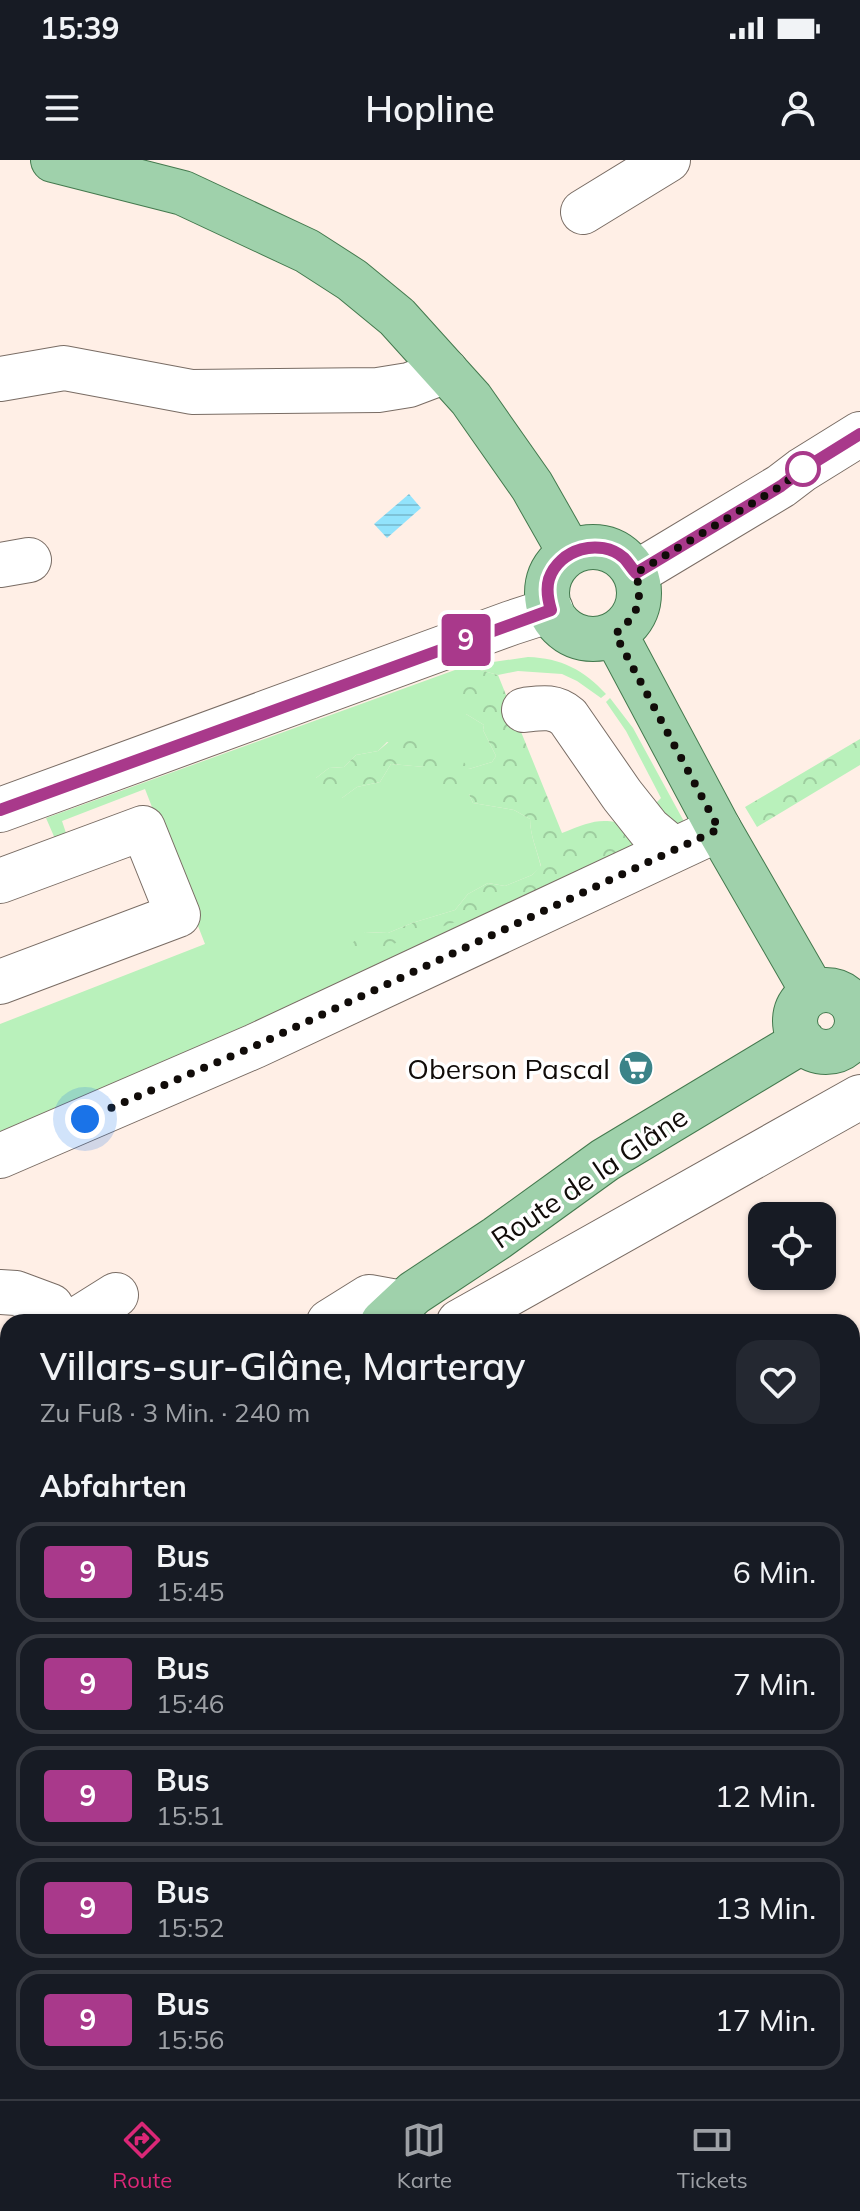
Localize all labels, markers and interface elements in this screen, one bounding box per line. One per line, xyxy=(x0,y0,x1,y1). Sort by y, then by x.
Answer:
text: 15:39 xyxy=(40,9,119,47)
icon: menu xyxy=(40,86,84,130)
text: Hopline xyxy=(365,86,495,131)
icon: person xyxy=(776,86,820,130)
unlabelled marker xyxy=(786,452,820,486)
line badge: 9 xyxy=(440,614,492,666)
text: 9 xyxy=(458,622,474,657)
supermarket icon: Oberson Pascal xyxy=(617,1049,655,1087)
place label: Oberson Pascal xyxy=(407,1051,610,1086)
street label: Route de la Glâne xyxy=(484,1098,694,1256)
your location xyxy=(65,1099,105,1139)
map controls xyxy=(748,1202,836,1290)
button: locate xyxy=(748,1202,836,1290)
button: heart xyxy=(736,1340,820,1424)
text: Villars-sur-Glâne, Marteray xyxy=(40,1342,525,1390)
text: Zu Fuß · 3 Min. · 240 m xyxy=(40,1396,310,1429)
text: Abfahrten xyxy=(40,1467,187,1505)
text: Bus xyxy=(156,1537,210,1575)
text: 6 Min. xyxy=(733,1553,816,1591)
text: 9 xyxy=(80,1554,96,1589)
text: 15:45 xyxy=(156,1575,224,1608)
text: Bus xyxy=(156,1649,210,1687)
text: 7 Min. xyxy=(733,1665,816,1703)
text: 9 xyxy=(80,1666,96,1701)
text: 15:46 xyxy=(156,1687,224,1720)
text: Bus xyxy=(156,1761,210,1799)
text: 12 Min. xyxy=(715,1777,816,1815)
text: 9 xyxy=(80,1778,96,1813)
text: 15:51 xyxy=(156,1799,224,1832)
text: Bus xyxy=(156,1873,210,1911)
text: 13 Min. xyxy=(715,1889,816,1927)
text: 9 xyxy=(80,1890,96,1925)
text: 15:52 xyxy=(156,1911,224,1944)
text: Bus xyxy=(156,1985,210,2023)
text: 17 Min. xyxy=(715,2001,816,2039)
text: 9 xyxy=(80,2002,96,2037)
text: 15:56 xyxy=(156,2023,224,2056)
tab: Route xyxy=(112,2118,172,2194)
tab: Karte xyxy=(397,2118,452,2194)
tab: Tickets xyxy=(677,2118,748,2194)

